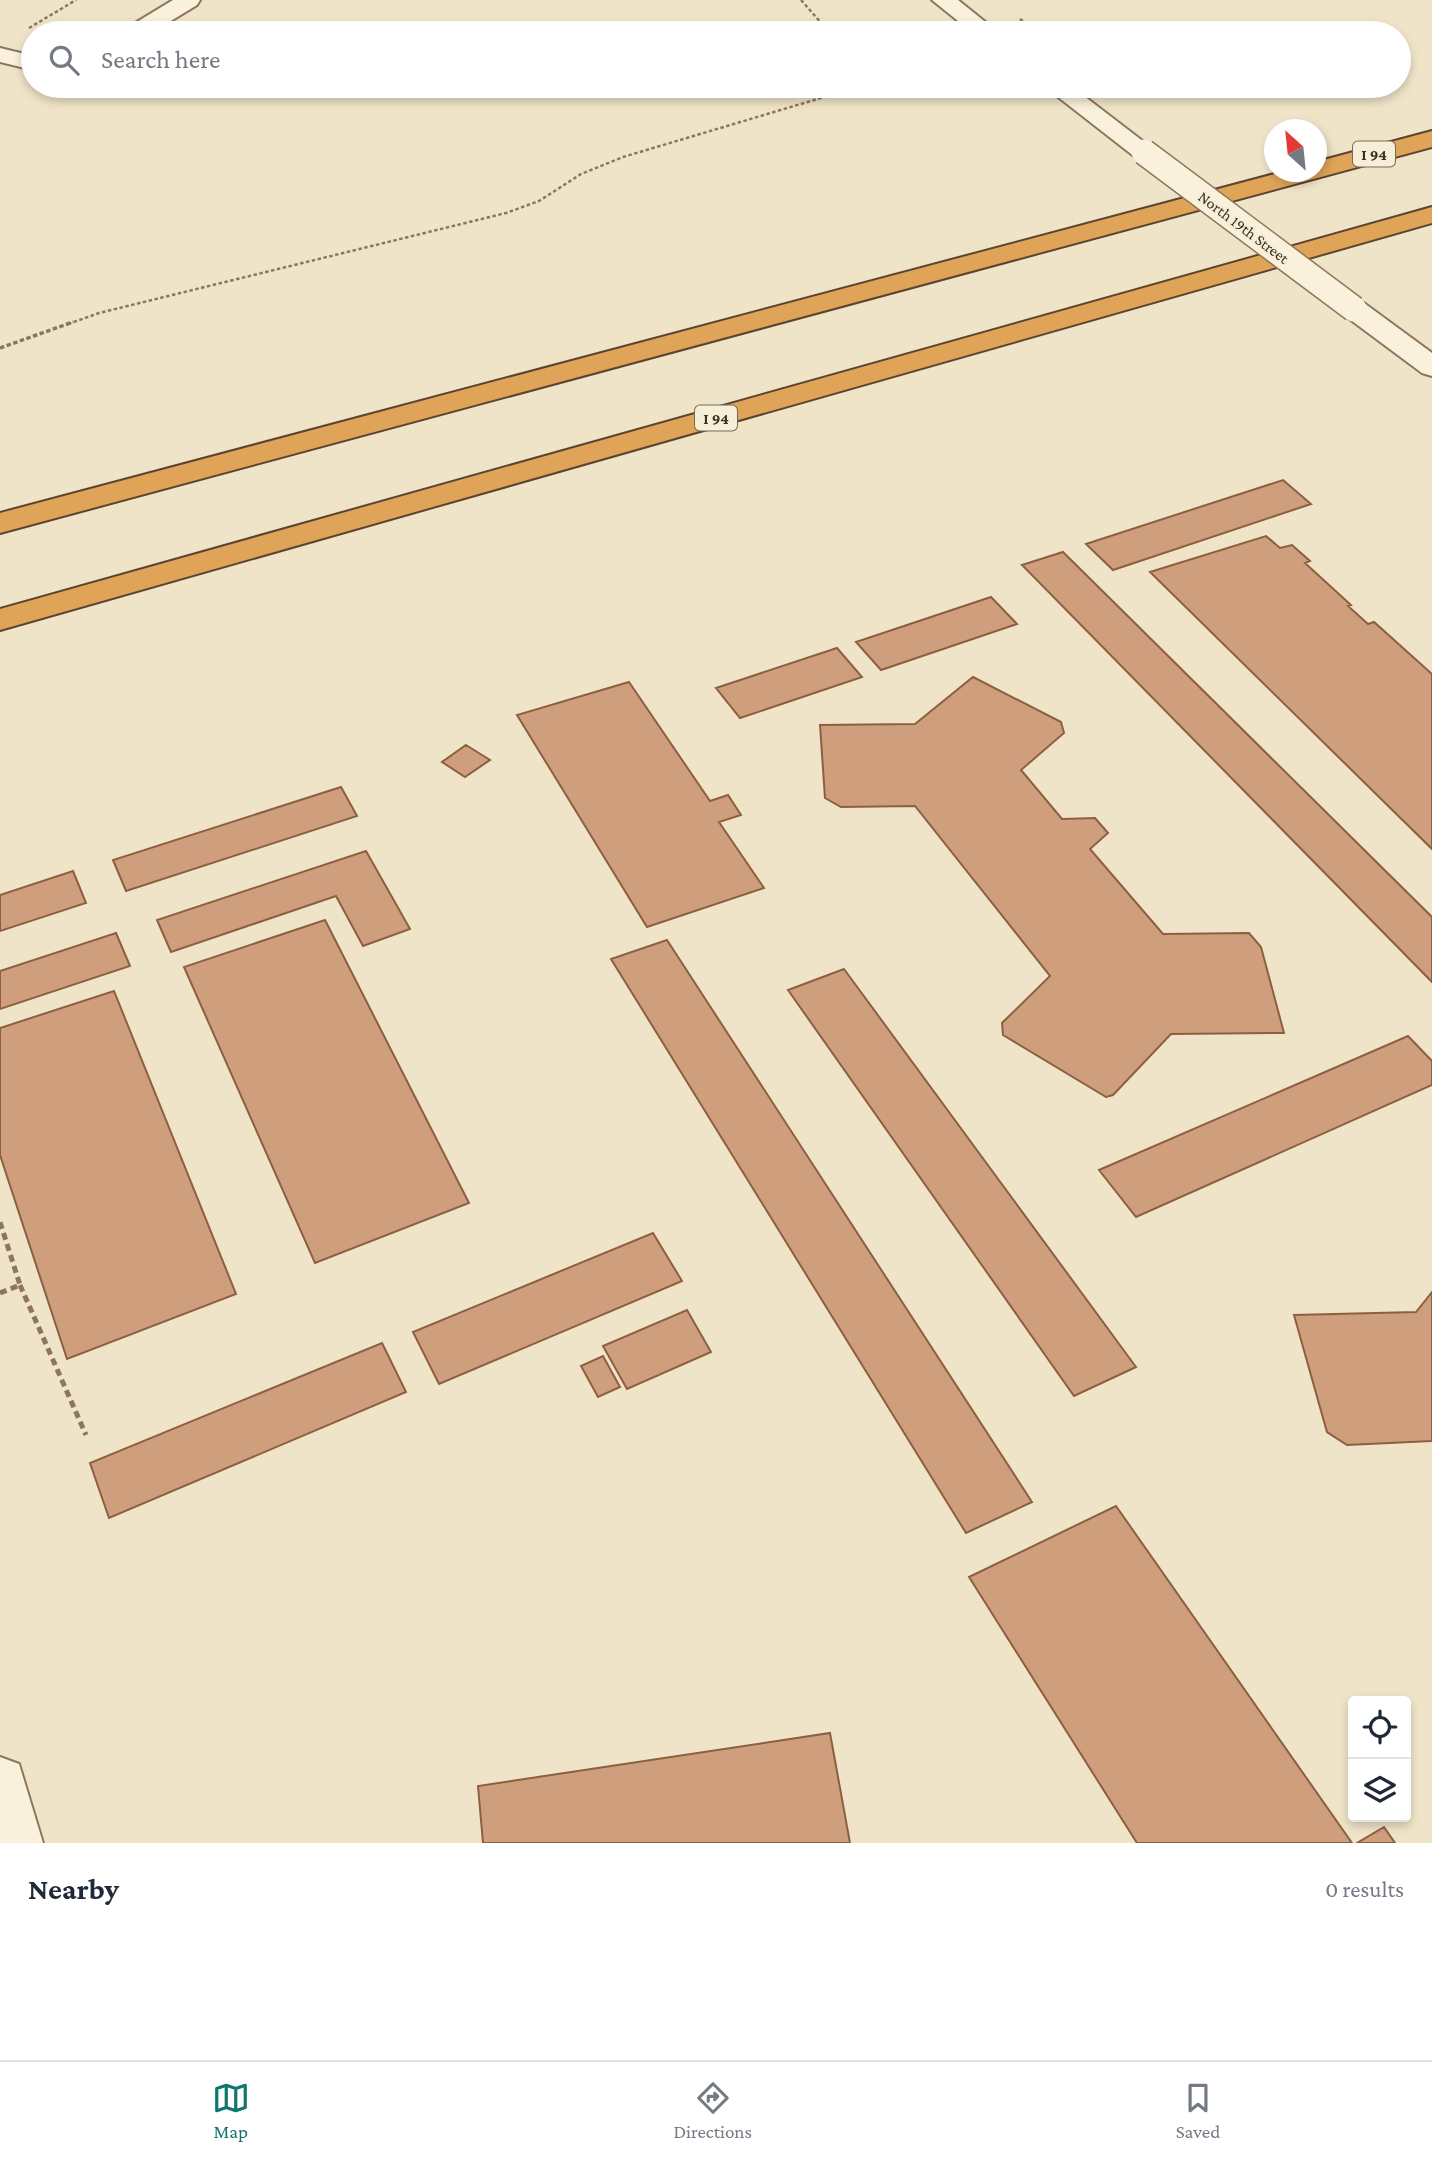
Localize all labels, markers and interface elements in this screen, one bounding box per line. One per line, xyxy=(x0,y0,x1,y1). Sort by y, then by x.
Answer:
search box xyxy=(21,21,1411,98)
icon: search xyxy=(45,41,83,79)
text: Search here xyxy=(101,45,220,74)
north arrow xyxy=(1264,119,1327,182)
road number: I 94 xyxy=(1353,142,1395,166)
street label: North 19th Street xyxy=(1195,188,1293,267)
road number: I 94 xyxy=(695,406,737,430)
map controls xyxy=(1348,1696,1411,1822)
button: locate xyxy=(1348,1696,1411,1759)
button: layers xyxy=(1348,1759,1411,1822)
text: Nearby xyxy=(28,1872,119,1905)
text: 0 results xyxy=(1325,1876,1404,1902)
tab: Map xyxy=(212,2079,250,2142)
tab: Directions xyxy=(673,2079,752,2142)
tab: Saved xyxy=(1176,2079,1220,2142)

